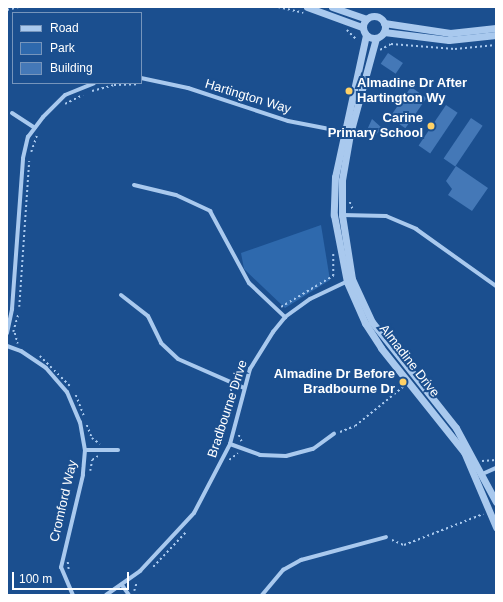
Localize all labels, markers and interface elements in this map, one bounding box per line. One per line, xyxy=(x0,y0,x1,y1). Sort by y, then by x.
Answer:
legend xyxy=(12,12,142,84)
text: Road xyxy=(50,21,79,35)
text: Park xyxy=(50,41,75,55)
text: Building xyxy=(50,61,93,75)
place label: Almadine Dr After Hartington Wy xyxy=(357,76,468,107)
street label: Hartington Way xyxy=(203,77,293,117)
marker: Almadine Dr After Hartington Wy xyxy=(344,86,354,96)
place label: Carine Primary School xyxy=(328,111,423,142)
marker: Carine Primary School xyxy=(426,121,436,131)
street label: Almadine Drive xyxy=(376,321,442,401)
street label: Bradbourne Drive xyxy=(205,358,251,460)
place label: Almadine Dr Before Bradbourne Dr xyxy=(274,367,395,398)
marker: Almadine Dr Before Bradbourne Dr xyxy=(398,377,408,387)
street label: Cromford Way xyxy=(47,459,81,543)
scale bar xyxy=(14,564,131,590)
text: 100 m xyxy=(19,572,52,586)

